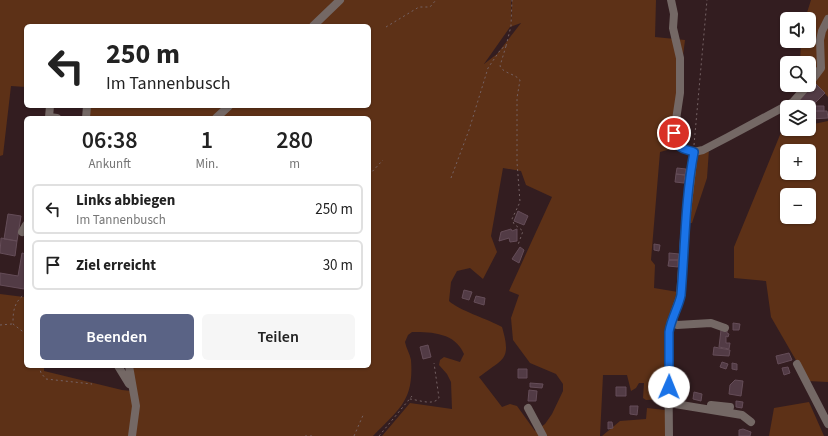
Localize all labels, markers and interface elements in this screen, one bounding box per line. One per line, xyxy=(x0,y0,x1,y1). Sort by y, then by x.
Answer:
map controls xyxy=(780,12,816,224)
button: sound xyxy=(780,12,816,48)
text: 250 m xyxy=(106,34,180,74)
icon: left xyxy=(40,40,92,92)
button: search xyxy=(780,56,816,92)
text: Im Tannenbusch xyxy=(106,71,230,96)
button: layers xyxy=(780,100,816,136)
pin xyxy=(657,116,691,150)
icon: arrive xyxy=(663,122,685,144)
text: 06:38 xyxy=(82,123,138,158)
text: 1 xyxy=(201,123,213,158)
text: 280 xyxy=(276,123,313,158)
button: + xyxy=(780,144,816,180)
text: Ankunft xyxy=(89,155,131,173)
text: Min. xyxy=(195,155,218,173)
text: m xyxy=(289,155,300,173)
button: − xyxy=(780,188,816,224)
text: Links abbiegen xyxy=(76,190,175,211)
icon: left xyxy=(42,198,64,220)
text: 250 m xyxy=(315,199,353,220)
text: Im Tannenbusch xyxy=(76,211,166,229)
icon: arrive xyxy=(42,254,64,276)
text: Ziel erreicht xyxy=(76,255,156,276)
text: 30 m xyxy=(323,255,353,276)
button: Beenden xyxy=(40,314,194,360)
button: Teilen xyxy=(202,314,355,360)
position arrow xyxy=(648,366,690,408)

